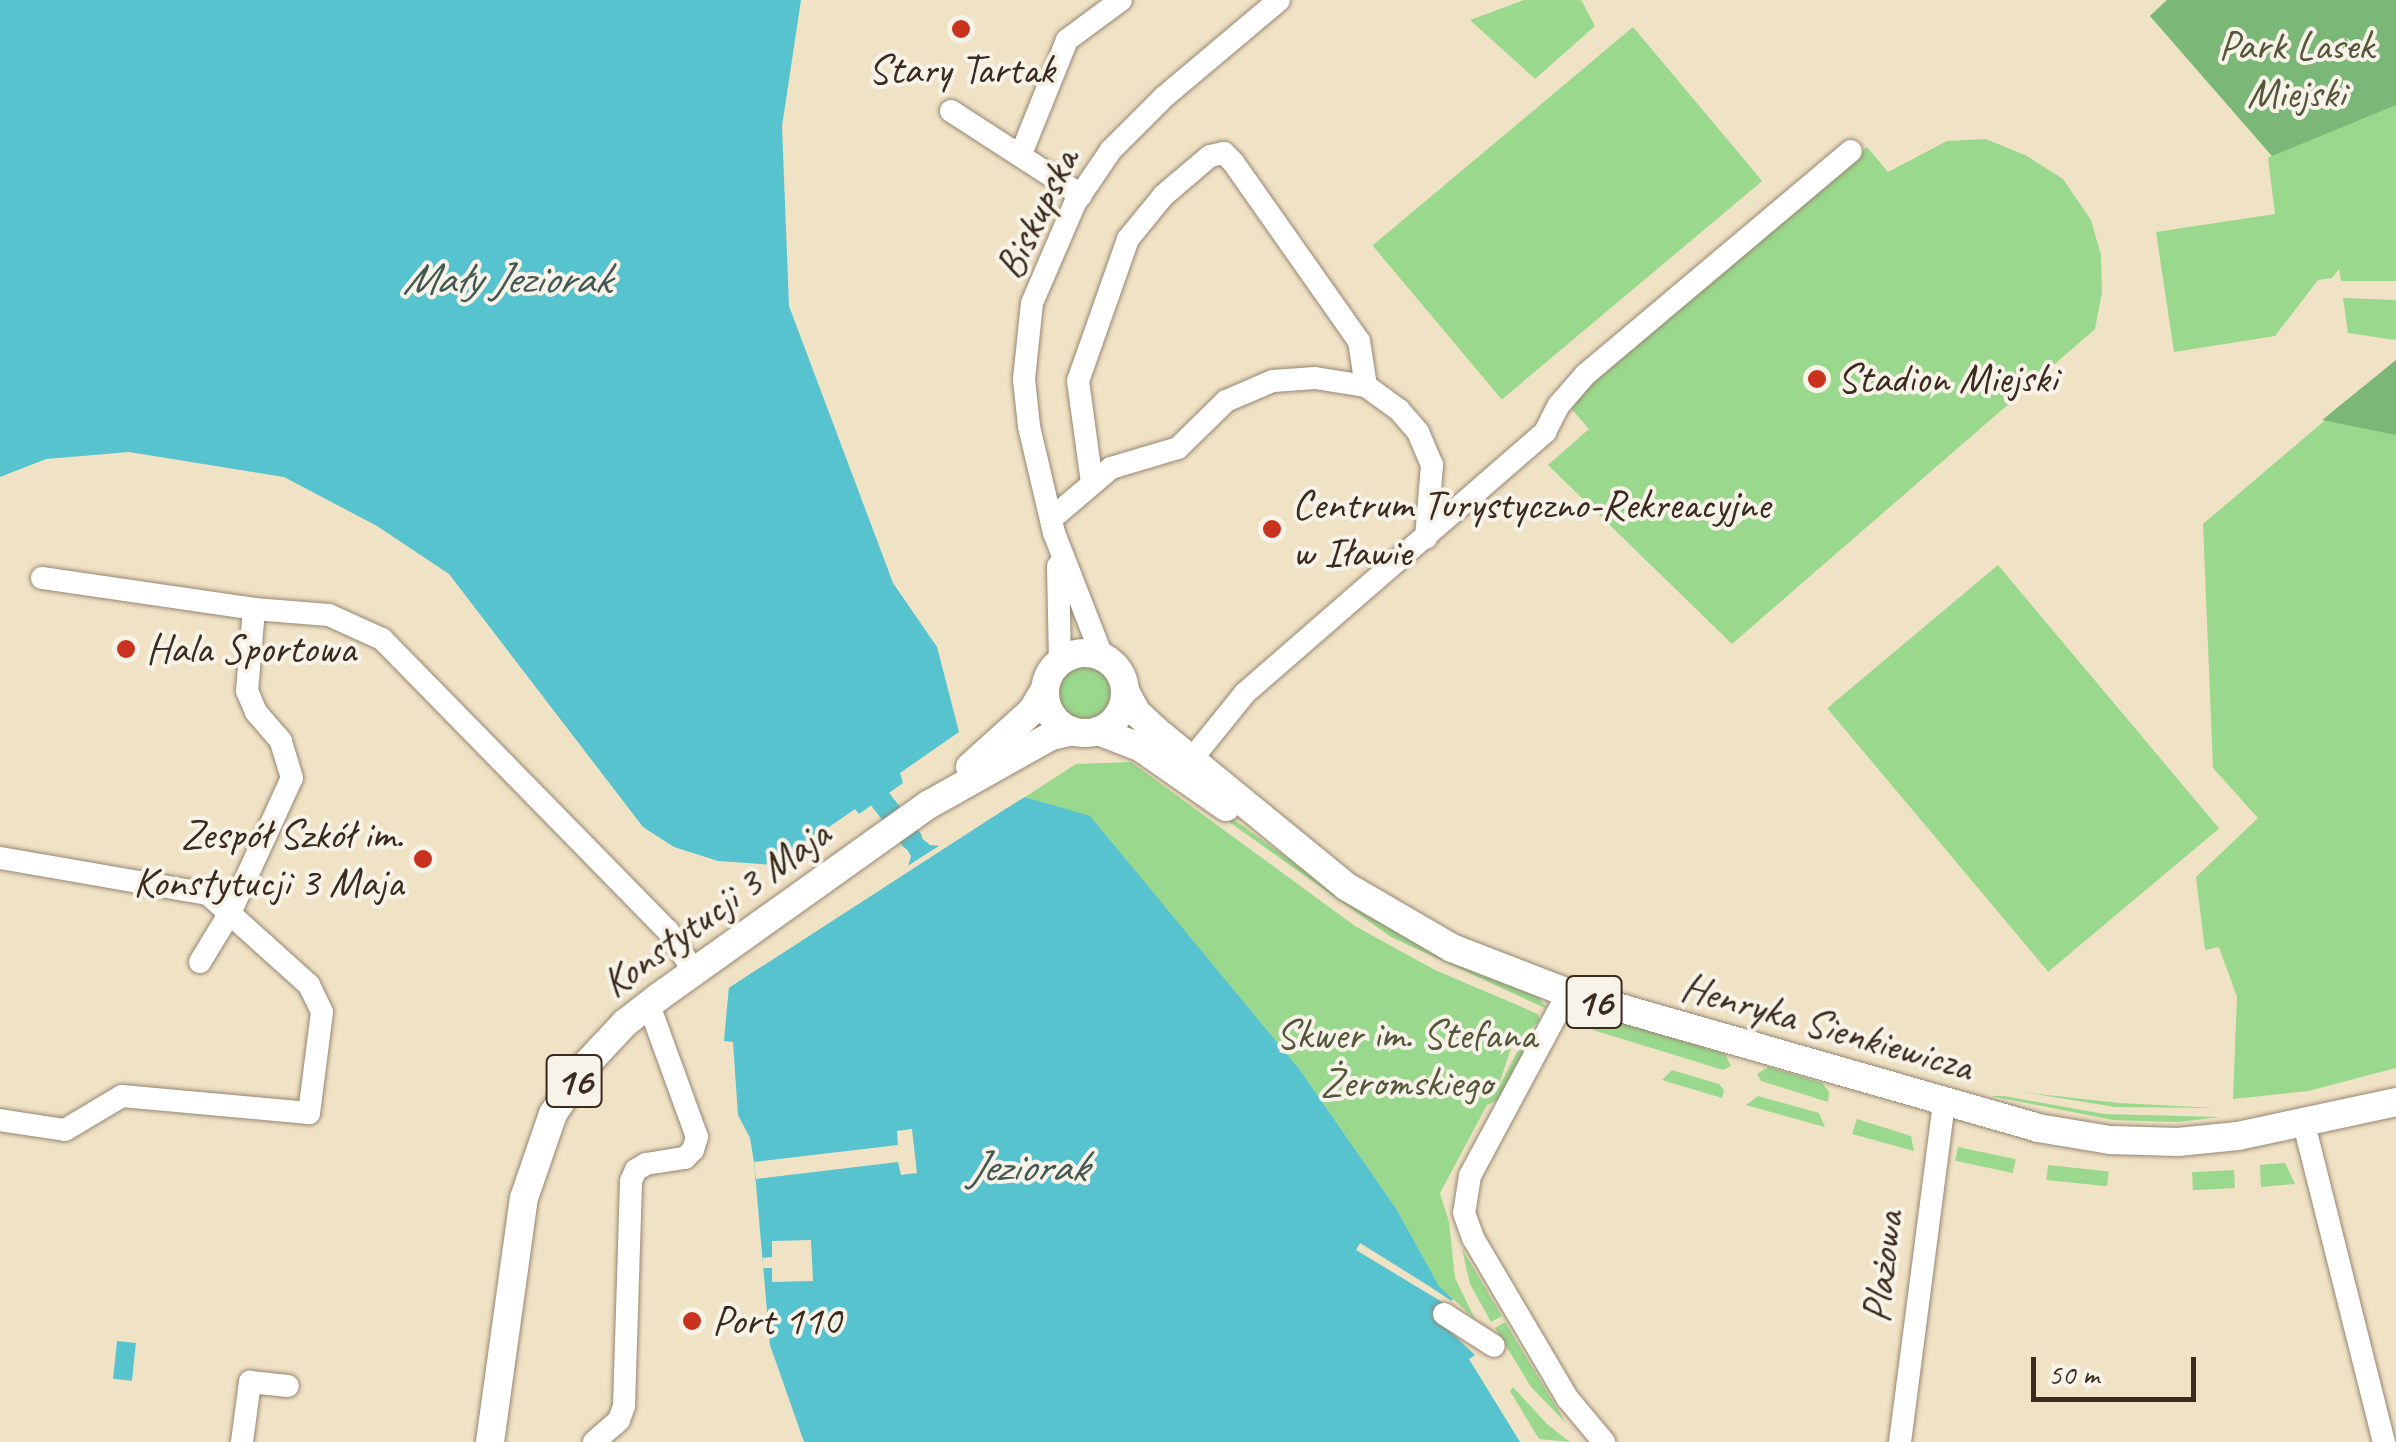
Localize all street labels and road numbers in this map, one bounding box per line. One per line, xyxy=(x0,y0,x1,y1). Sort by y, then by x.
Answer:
street label: Biskupska xyxy=(984,141,1090,287)
street label: Konstytucji 3 Maja xyxy=(592,809,840,1009)
street label: Henryka Sienkiewicza xyxy=(1675,961,1979,1093)
road number: 16 xyxy=(1564,967,1624,1037)
road number: 16 xyxy=(544,1046,604,1116)
street label: Plażowa xyxy=(1851,1209,1915,1325)

